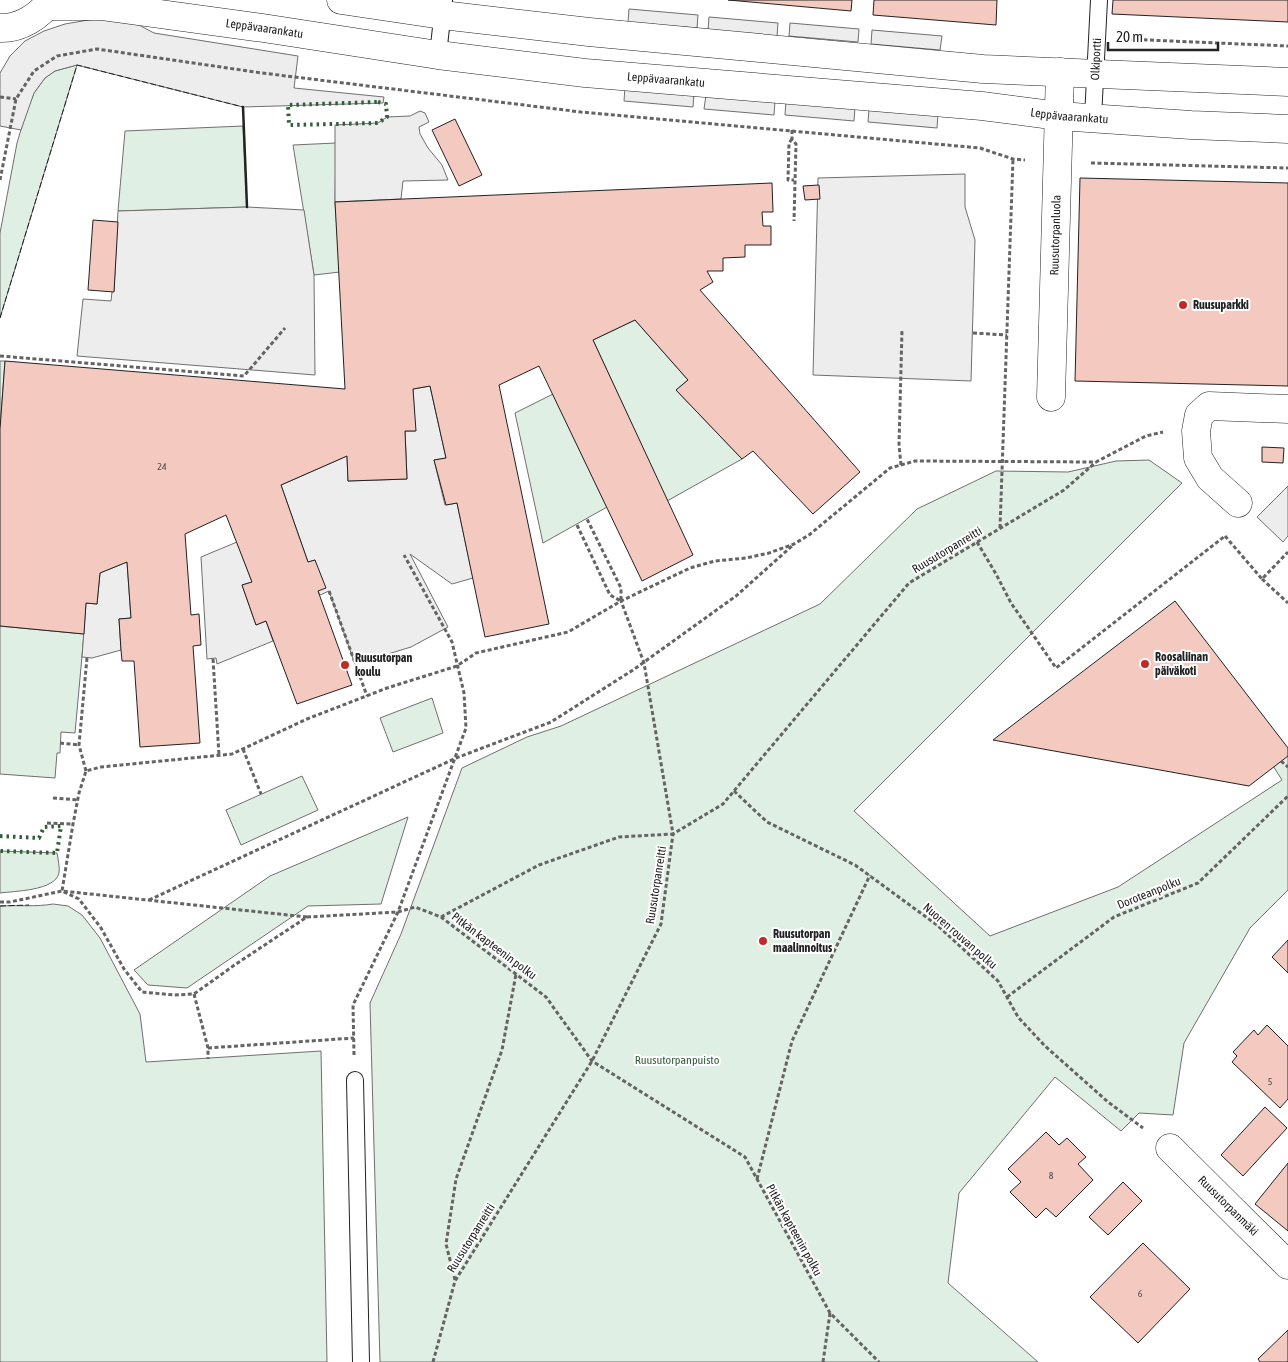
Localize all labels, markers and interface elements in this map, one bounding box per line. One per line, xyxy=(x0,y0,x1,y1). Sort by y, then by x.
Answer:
street label: Leppävaarankatu xyxy=(225,16,304,41)
scale bar xyxy=(1108,20,1218,52)
text: 20 m xyxy=(1116,28,1143,45)
street label: Olkiportti xyxy=(1088,38,1104,81)
street label: Leppävaarankatu xyxy=(627,70,706,90)
street label: Leppävaarankatu xyxy=(1030,105,1109,126)
street label: Ruusutorpanluola xyxy=(1047,195,1064,276)
place label: Ruusuparkki xyxy=(1193,298,1249,312)
marker: Ruusuparkki xyxy=(1177,299,1189,311)
house number: 24 xyxy=(157,461,167,472)
street label: Ruusutorpanreitti xyxy=(910,524,984,576)
place label: Roosaliinan päiväkoti xyxy=(1155,650,1208,678)
place label: Ruusutorpan koulu xyxy=(355,651,412,679)
marker: Roosaliinan päiväkoti xyxy=(1139,658,1151,670)
marker: Ruusutorpan koulu xyxy=(339,659,351,671)
street label: Ruusutorpanreitti xyxy=(643,845,669,925)
street label: Doroteanpolku xyxy=(1115,874,1183,912)
street label: Nuoren rouvan polku xyxy=(920,900,1000,972)
street label: Pitkän kapteenin polku xyxy=(449,910,539,983)
place label: Ruusutorpan maalinnoitus xyxy=(773,927,833,955)
marker: Ruusutorpan maalinnoitus xyxy=(757,935,769,947)
park label: Ruusutorpanpuisto xyxy=(635,1053,720,1067)
house number: 5 xyxy=(1268,1076,1273,1087)
house number: 8 xyxy=(1049,1170,1054,1181)
street label: Ruusutorpanmäki xyxy=(1195,1173,1261,1239)
street label: Pitkän kapteenin polku xyxy=(763,1182,825,1278)
street label: Ruusutorpanreitti xyxy=(444,1201,498,1275)
house number: 6 xyxy=(1138,1288,1143,1299)

